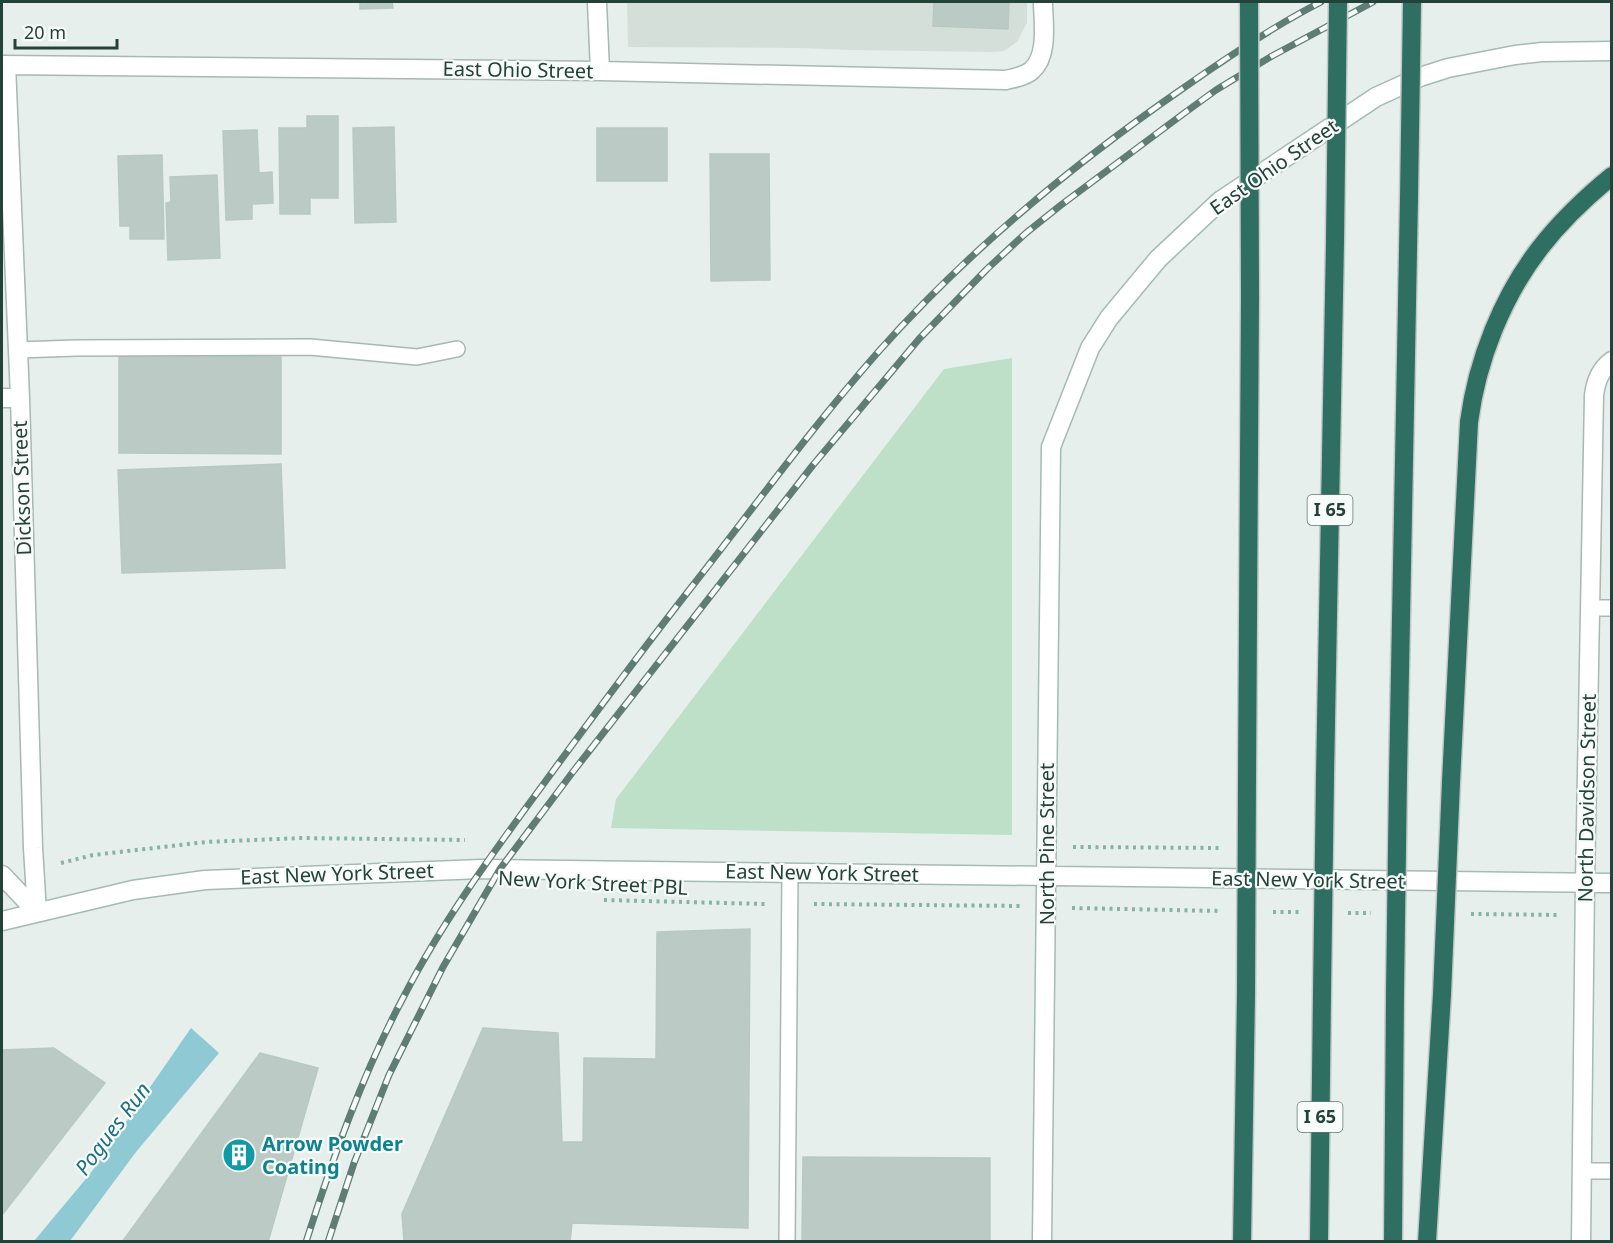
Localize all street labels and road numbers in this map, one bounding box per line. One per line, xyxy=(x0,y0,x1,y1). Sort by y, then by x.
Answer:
street label: East Ohio Street xyxy=(442,55,594,84)
street label: East Ohio Street xyxy=(1204,112,1343,221)
street label: Dickson Street xyxy=(6,420,37,556)
road number: I 65 xyxy=(1308,495,1352,525)
street label: North Davidson Street xyxy=(1571,693,1602,903)
street label: North Pine Street xyxy=(1033,763,1060,925)
street label: East New York Street xyxy=(240,857,434,890)
street label: East New York Street xyxy=(725,857,919,888)
street label: New York Street PBL xyxy=(497,864,689,901)
street label: East New York Street xyxy=(1211,864,1405,895)
road number: I 65 xyxy=(1298,1102,1342,1132)

